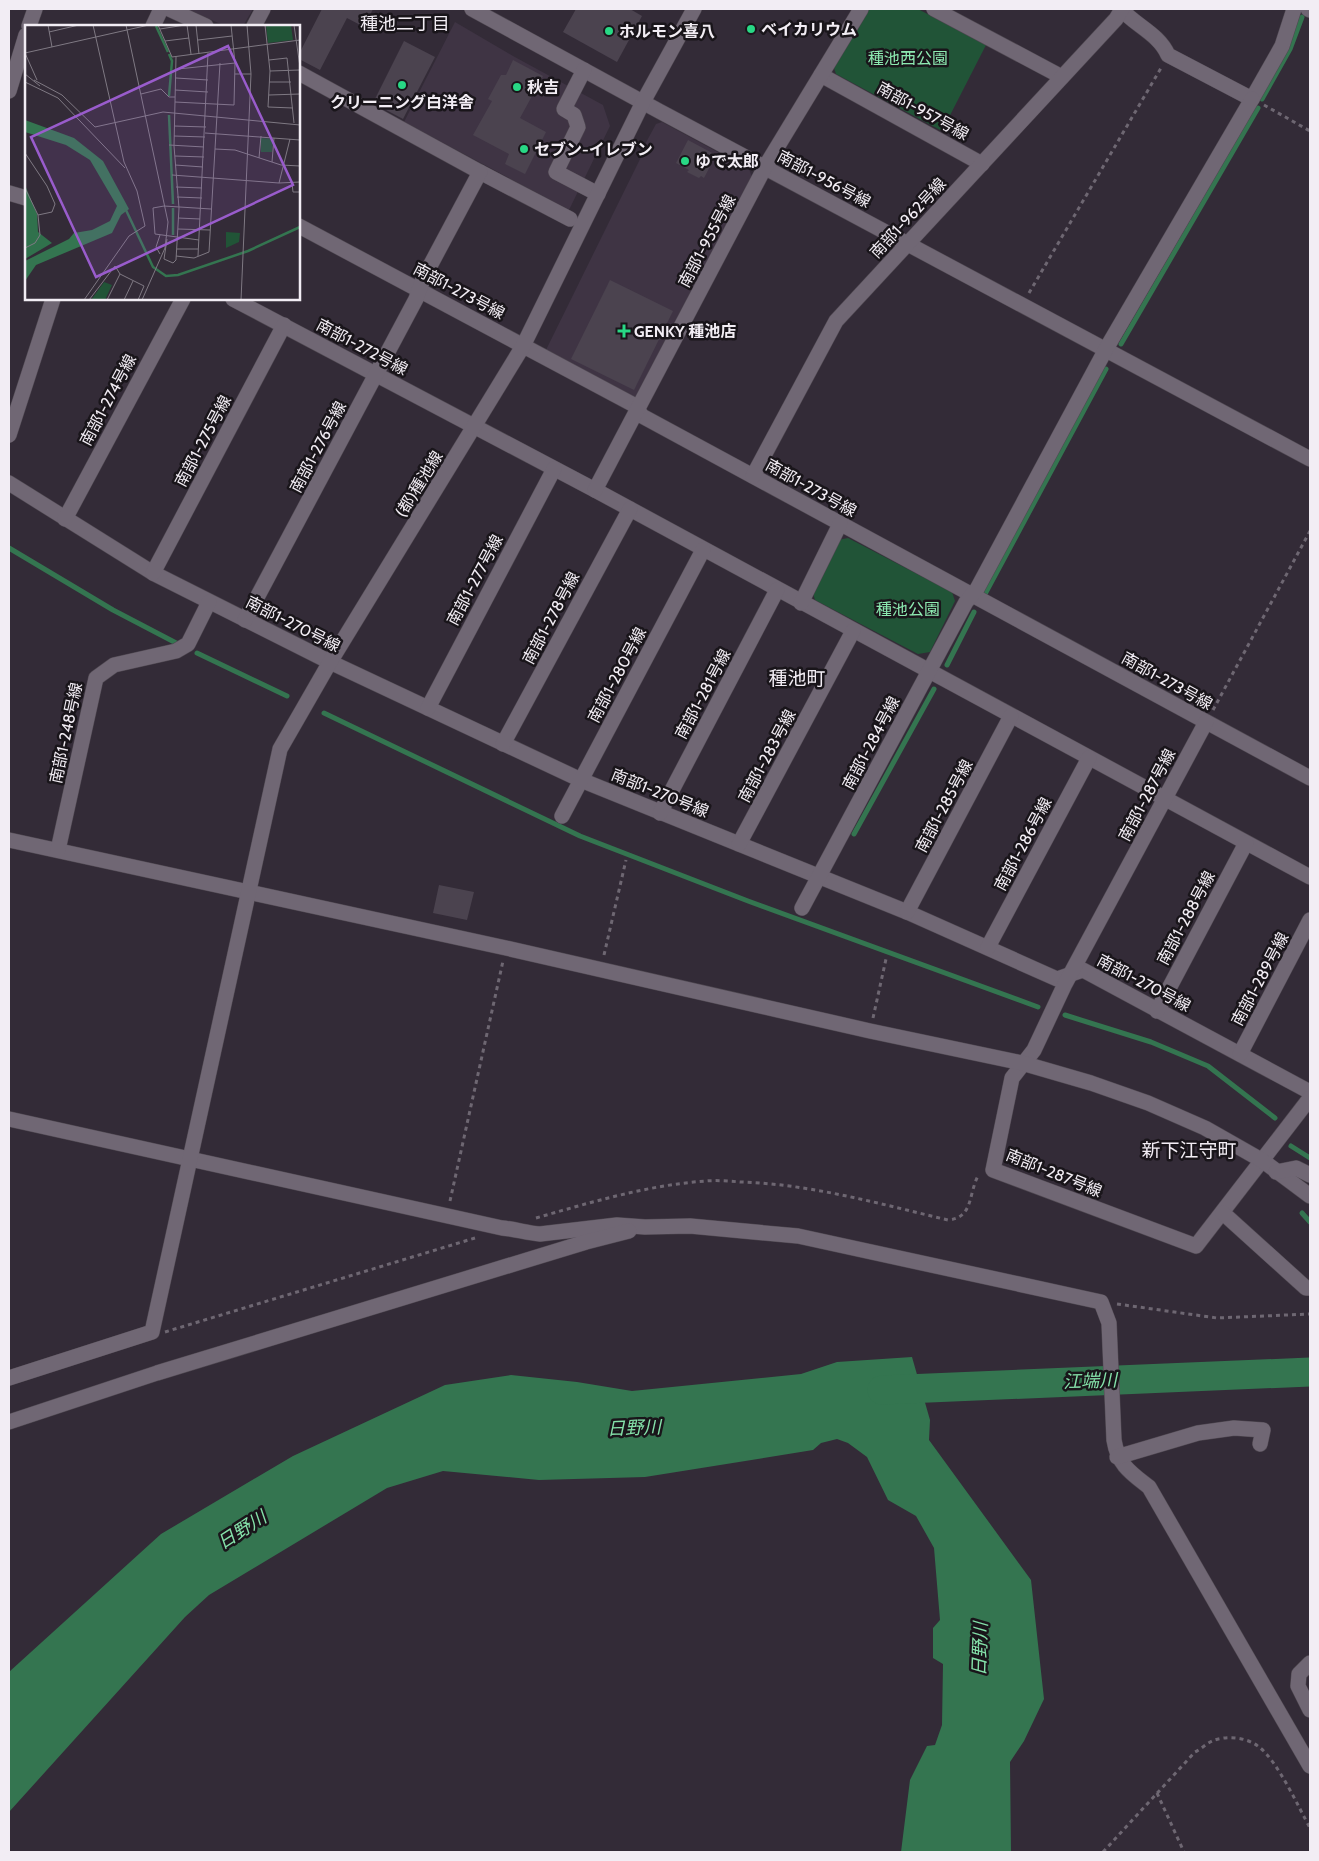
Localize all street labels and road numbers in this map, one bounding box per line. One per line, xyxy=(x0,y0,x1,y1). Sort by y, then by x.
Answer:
street label: 南部1-957号線 xyxy=(874,78,972,144)
street label: 南部1-956号線 xyxy=(774,146,874,212)
street label: 南部1-962号線 xyxy=(866,174,950,262)
street label: 南部1-955号線 xyxy=(675,191,739,291)
street label: 南部1-273号線 xyxy=(410,259,508,323)
street label: 南部1-272号線 xyxy=(313,315,411,379)
street label: 南部1-274号線 xyxy=(76,351,140,449)
street label: 南部1-275号線 xyxy=(171,392,235,490)
street label: 南部1-276号線 xyxy=(286,398,350,496)
street label: (都)種池線 xyxy=(391,448,447,520)
street label: 南部1-273号線 xyxy=(762,455,860,521)
street label: 南部1-277号線 xyxy=(443,531,507,629)
street label: 南部1-278号線 xyxy=(519,569,583,667)
street label: 南部1-270号線 xyxy=(243,592,343,656)
street label: 南部1-280号線 xyxy=(584,624,650,726)
street label: 南部1-281号線 xyxy=(671,646,735,742)
street label: 南部1-273号線 xyxy=(1118,648,1216,714)
street label: 南部1-248号線 xyxy=(46,681,86,785)
street label: 南部1-284号線 xyxy=(838,693,904,793)
street label: 南部1-283号線 xyxy=(735,706,799,806)
street label: 南部1-287号線 xyxy=(1115,746,1179,844)
street label: 南部1-285号線 xyxy=(912,756,976,856)
street label: 南部1-270号線 xyxy=(609,765,711,821)
street label: 南部1-286号線 xyxy=(990,794,1056,894)
street label: 南部1-288号線 xyxy=(1153,868,1219,968)
street label: 南部1-289号線 xyxy=(1227,929,1293,1029)
street label: 南部1-270号線 xyxy=(1094,950,1194,1016)
street label: 南部1-287号線 xyxy=(1003,1145,1105,1201)

